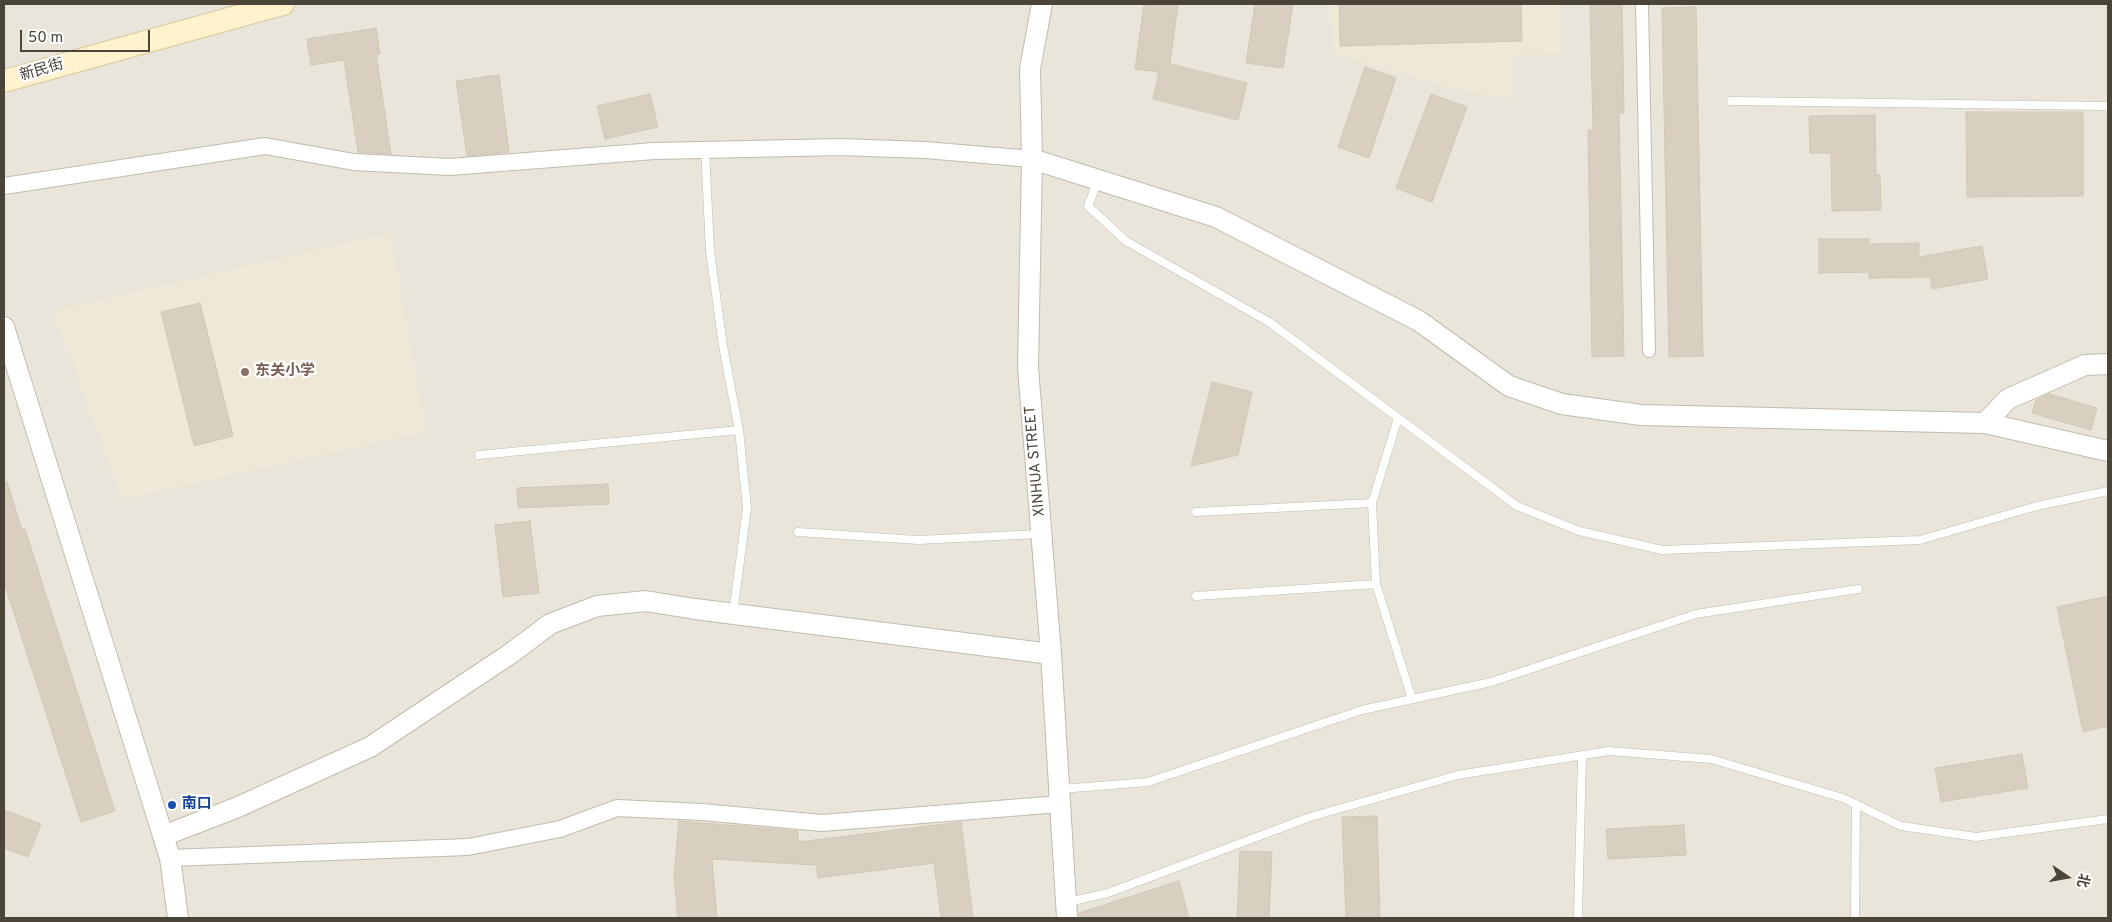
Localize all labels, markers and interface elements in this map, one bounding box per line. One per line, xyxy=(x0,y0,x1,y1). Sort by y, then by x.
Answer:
scale bar xyxy=(22,20,152,52)
text: 50 m xyxy=(28,29,63,48)
street label: 新民街 xyxy=(18,56,66,86)
place label: 东关小学 xyxy=(255,363,315,381)
marker: 东关小学 xyxy=(239,366,251,378)
street label: XINHUA STREET xyxy=(1022,405,1050,517)
place label: 南口 xyxy=(182,796,212,814)
marker: 南口 xyxy=(166,799,178,811)
north arrow xyxy=(2042,852,2092,902)
text: 北 xyxy=(2072,872,2092,889)

